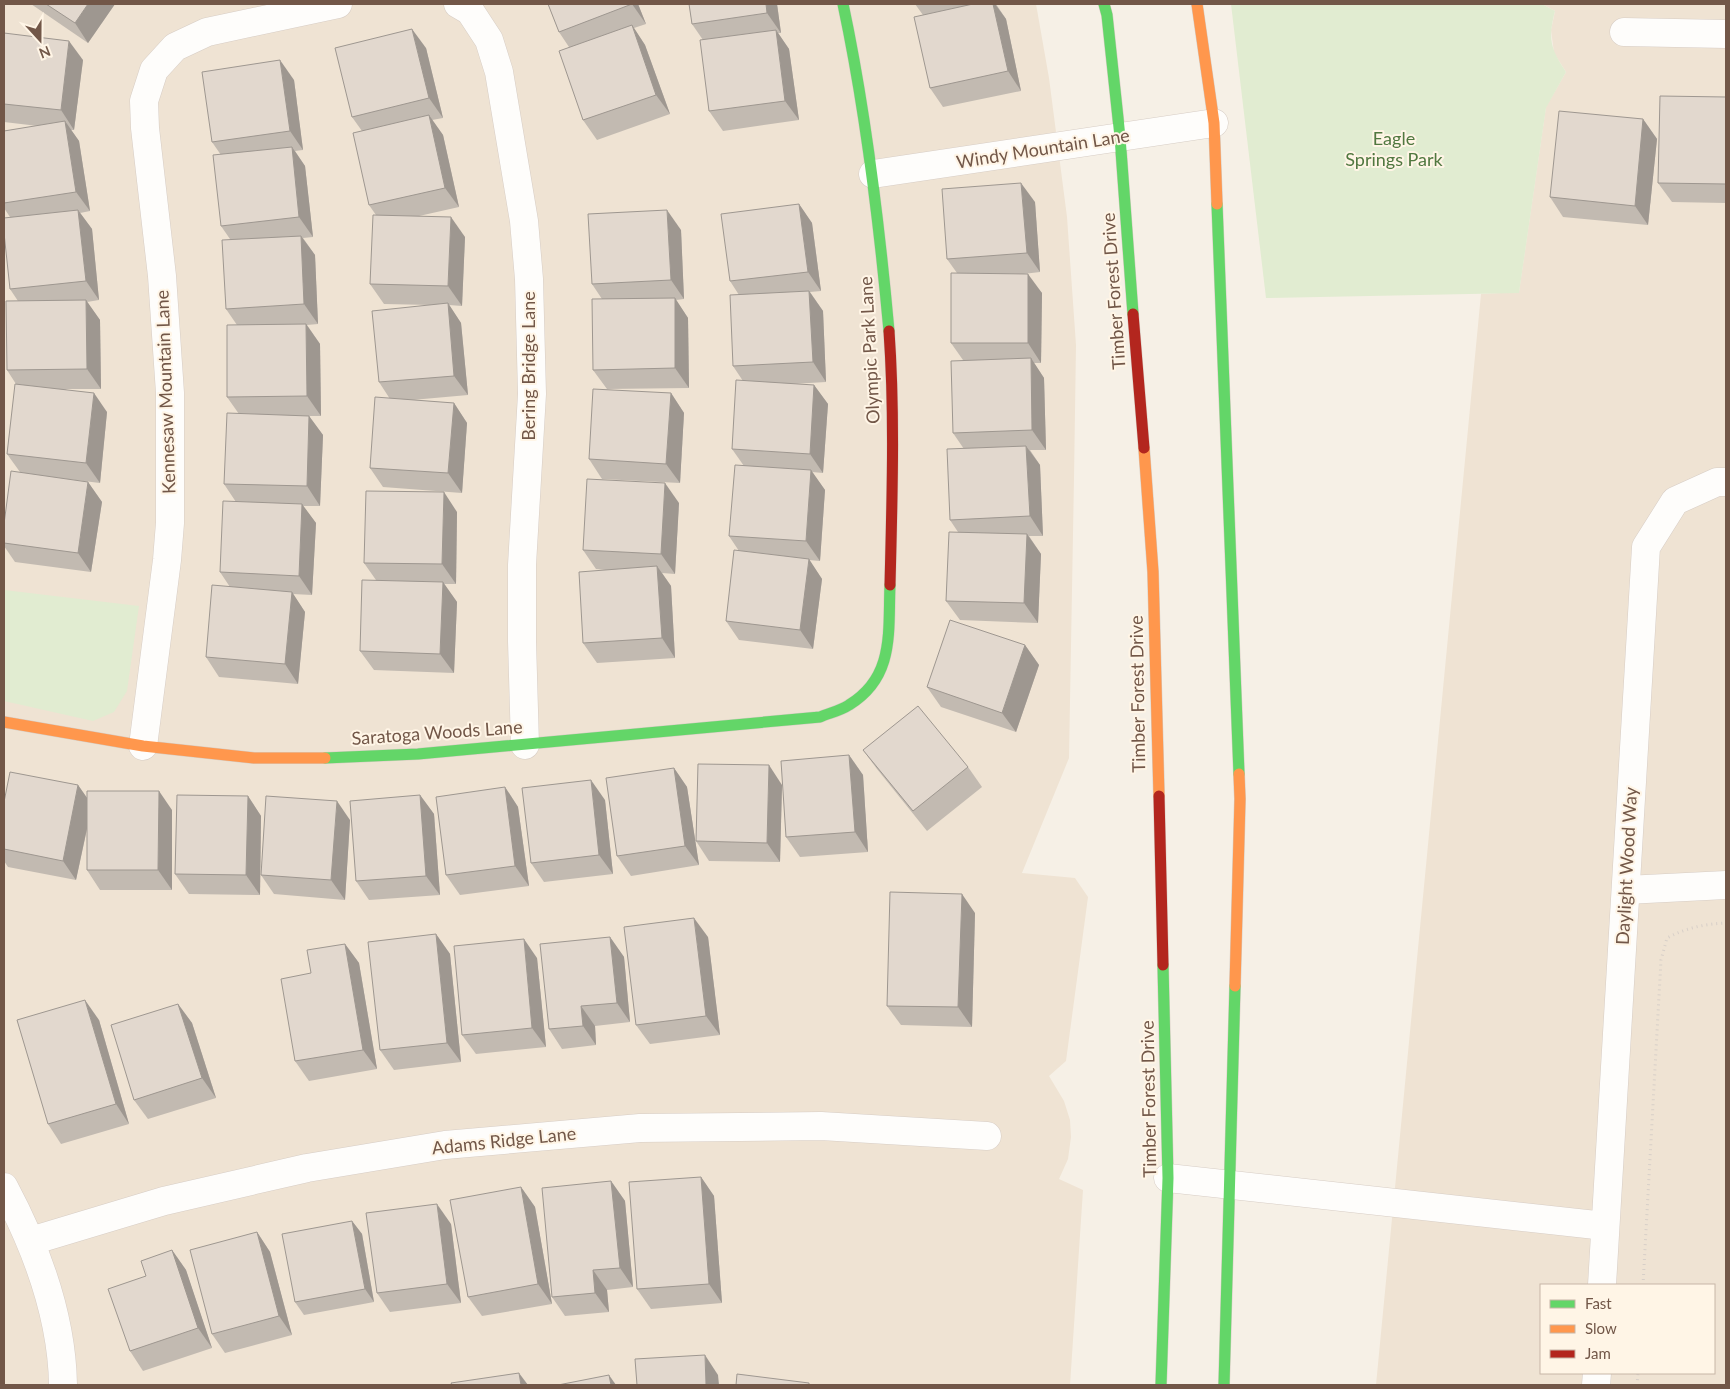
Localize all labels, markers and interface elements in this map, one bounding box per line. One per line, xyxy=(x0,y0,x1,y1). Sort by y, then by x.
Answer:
north arrow xyxy=(15,15,65,65)
text: N xyxy=(37,43,53,62)
street label: Windy Mountain Lane xyxy=(955,123,1131,173)
park label: Eagle Springs Park xyxy=(1345,127,1444,170)
street label: Timber Forest Drive xyxy=(1097,212,1129,370)
street label: Olympic Park Lane xyxy=(854,276,884,424)
street label: Kennesaw Mountain Lane xyxy=(150,290,180,494)
street label: Bering Bridge Lane xyxy=(517,291,539,441)
street label: Timber Forest Drive xyxy=(1125,615,1149,773)
street label: Saratoga Woods Lane xyxy=(351,715,523,749)
street label: Daylight Wood Way xyxy=(1611,786,1641,946)
street label: Timber Forest Drive xyxy=(1136,1020,1160,1178)
street label: Adams Ridge Lane xyxy=(431,1121,577,1159)
legend xyxy=(1540,1284,1715,1374)
text: Fast xyxy=(1585,1294,1612,1312)
text: Slow xyxy=(1585,1319,1617,1337)
text: Jam xyxy=(1585,1344,1611,1362)

